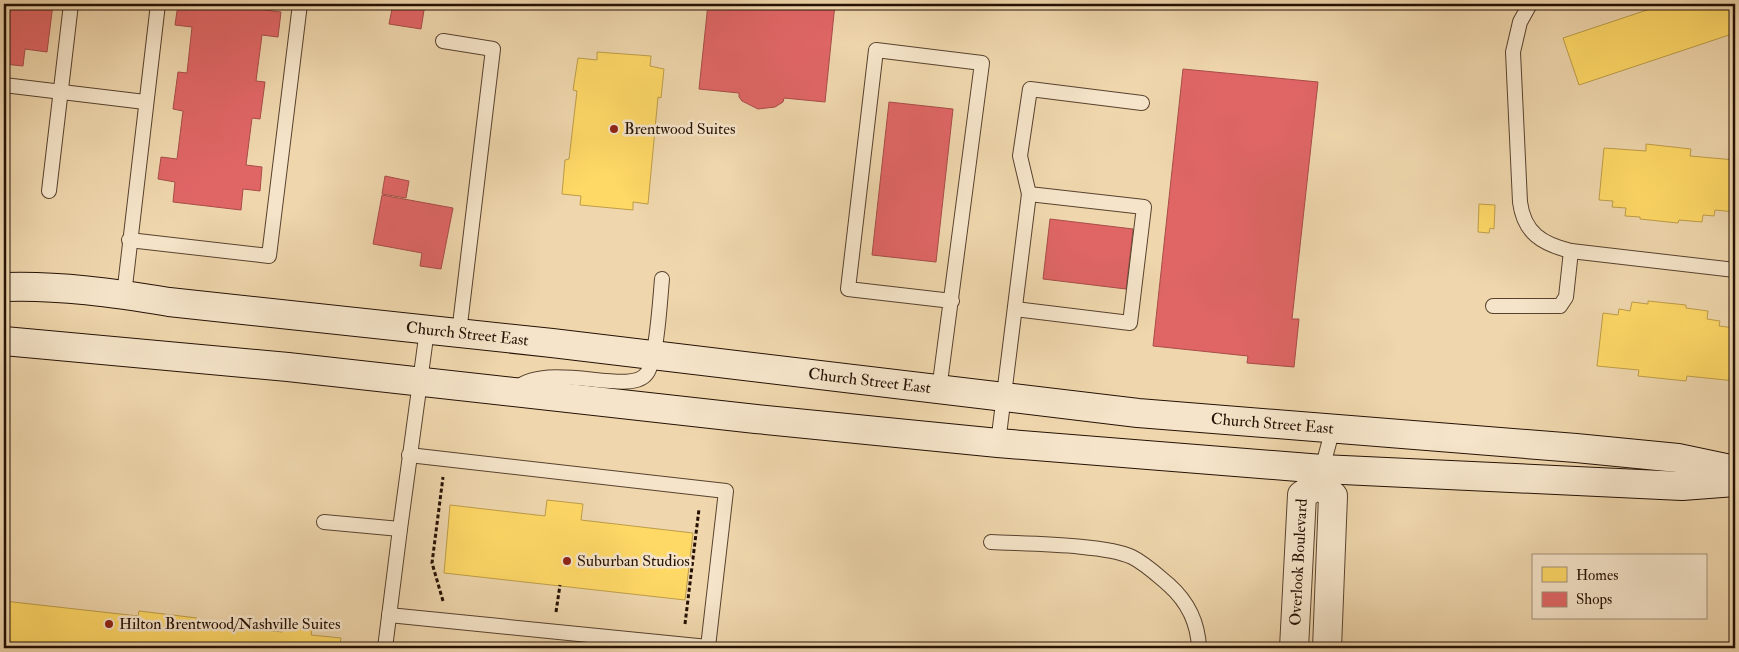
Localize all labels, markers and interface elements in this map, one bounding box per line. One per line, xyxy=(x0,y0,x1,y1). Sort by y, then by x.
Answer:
place label: Brentwood Suites xyxy=(624,119,735,139)
marker: Brentwood Suites xyxy=(608,123,620,135)
street label: Church Street East xyxy=(405,317,530,350)
street label: Church Street East xyxy=(807,364,932,398)
street label: Church Street East xyxy=(1210,409,1334,439)
street label: Overlook Boulevard xyxy=(1285,498,1312,626)
place label: Suburban Studios xyxy=(577,551,690,571)
legend xyxy=(1532,554,1706,620)
marker: Suburban Studios xyxy=(561,555,573,567)
text: Homes xyxy=(1576,566,1618,585)
text: Shops xyxy=(1576,590,1612,610)
place label: Hilton Brentwood/Nashville Suites xyxy=(119,614,340,634)
marker: Hilton Brentwood/Nashville Suites xyxy=(103,618,115,630)

